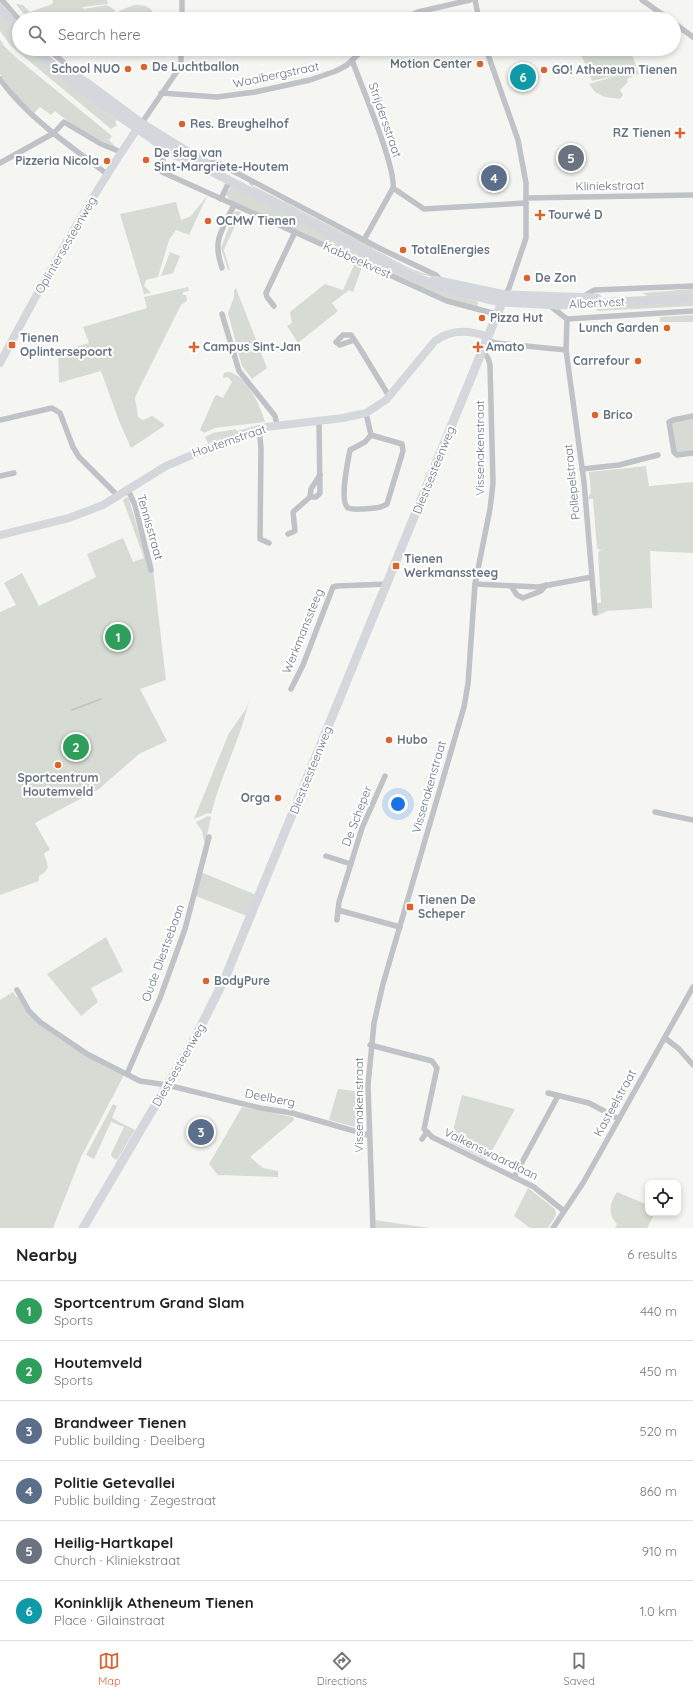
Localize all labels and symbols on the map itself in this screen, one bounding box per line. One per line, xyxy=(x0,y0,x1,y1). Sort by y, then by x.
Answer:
place label: Motion Center xyxy=(390,56,472,71)
street label: Waaibergstraat xyxy=(232,58,320,91)
place label: De Luchtballon xyxy=(152,59,239,74)
marker: Motion Center xyxy=(475,59,485,69)
place label: School NUO xyxy=(52,61,120,76)
marker: De Luchtballon xyxy=(139,62,149,72)
pin: 6 xyxy=(510,62,536,92)
place label: GO! Atheneum Tienen xyxy=(552,62,677,77)
marker: School NUO xyxy=(123,64,133,74)
marker: GO! Atheneum Tienen xyxy=(539,65,549,75)
street label: Strijdersstraat xyxy=(366,80,405,159)
place label: Res. Breughelhof xyxy=(190,116,290,131)
marker: Res. Breughelhof xyxy=(177,119,187,129)
place label: RZ Tienen xyxy=(613,125,671,140)
marker: RZ Tienen xyxy=(674,127,686,139)
pin: 5 xyxy=(558,143,584,173)
place label: De slag van Sint-Margriete-Houtem xyxy=(154,145,289,174)
place label: Pizzeria Nicola xyxy=(15,153,99,168)
marker: De slag van Sint-Margriete-Houtem xyxy=(141,155,151,165)
marker: Pizzeria Nicola xyxy=(102,156,112,166)
pin: 4 xyxy=(481,163,507,193)
street label: Kliniekstraat xyxy=(575,177,645,194)
street label: Oplintersesteenweg xyxy=(32,193,100,296)
place label: Tourwé D xyxy=(548,207,603,222)
marker: Tourwé D xyxy=(535,210,545,220)
place label: OCMW Tienen xyxy=(216,213,296,228)
marker: OCMW Tienen xyxy=(203,216,213,226)
street label: Kabbeekvest xyxy=(321,238,393,281)
place label: TotalEnergies xyxy=(411,242,490,257)
marker: TotalEnergies xyxy=(398,245,408,255)
place label: De Zon xyxy=(535,270,576,285)
marker: De Zon xyxy=(522,273,532,283)
street label: Albertvest xyxy=(569,294,625,311)
place label: Pizza Hut xyxy=(490,310,543,325)
marker: Pizza Hut xyxy=(477,313,487,323)
place label: Lunch Garden xyxy=(579,320,659,335)
marker: Lunch Garden xyxy=(662,323,672,333)
place label: Tienen Oplintersepoort xyxy=(20,330,113,359)
place label: Campus Sint-Jan xyxy=(203,339,301,354)
place label: Amato xyxy=(486,339,525,354)
marker: Tienen Oplintersepoort xyxy=(7,340,17,350)
marker: Campus Sint-Jan xyxy=(188,341,200,353)
marker: Amato xyxy=(473,342,483,352)
place label: Carrefour xyxy=(573,353,630,368)
marker: Carrefour xyxy=(633,356,643,366)
street label: Vissenakenstraat xyxy=(472,400,487,496)
place label: Brico xyxy=(603,407,633,422)
marker: Brico xyxy=(590,410,600,420)
street label: Houtemstraat xyxy=(190,421,268,460)
street label: Diestsesteenweg xyxy=(409,424,458,516)
street label: Pollepelstraat xyxy=(560,443,583,521)
street label: Tennisstraat xyxy=(134,492,167,561)
place label: Tienen Werkmanssteeg xyxy=(404,551,498,580)
marker: Tienen Werkmanssteeg xyxy=(391,561,401,571)
street label: Werkmanssteeg xyxy=(279,586,326,676)
pin: 1 xyxy=(105,622,131,652)
street label: Diestsesteenweg xyxy=(286,724,335,816)
pin: 2 xyxy=(63,732,89,762)
place label: Hubo xyxy=(397,732,428,747)
marker: Hubo xyxy=(384,735,394,745)
street label: Vissenakenstraat xyxy=(408,739,449,835)
marker: Sportcentrum Houtemveld xyxy=(53,760,63,770)
place label: Sportcentrum Houtemveld xyxy=(18,770,98,799)
street label: De Scheper xyxy=(338,783,375,848)
place label: Orga xyxy=(241,790,270,805)
marker: Orga xyxy=(273,793,283,803)
your location xyxy=(388,794,408,814)
place label: Tienen De Scheper xyxy=(418,892,476,921)
street label: Oude Diestsebaan xyxy=(138,902,187,1004)
marker: Tienen De Scheper xyxy=(405,902,415,912)
place label: BodyPure xyxy=(214,973,270,988)
marker: BodyPure xyxy=(201,976,211,986)
street label: Diestsesteenweg xyxy=(149,1020,208,1109)
street label: Vissenakenstraat xyxy=(351,1057,366,1153)
street label: Kasteelstraat xyxy=(590,1067,639,1139)
street label: Deelberg xyxy=(244,1085,297,1110)
pin: 3 xyxy=(188,1117,214,1147)
street label: Valkenswaardlaan xyxy=(442,1124,541,1183)

